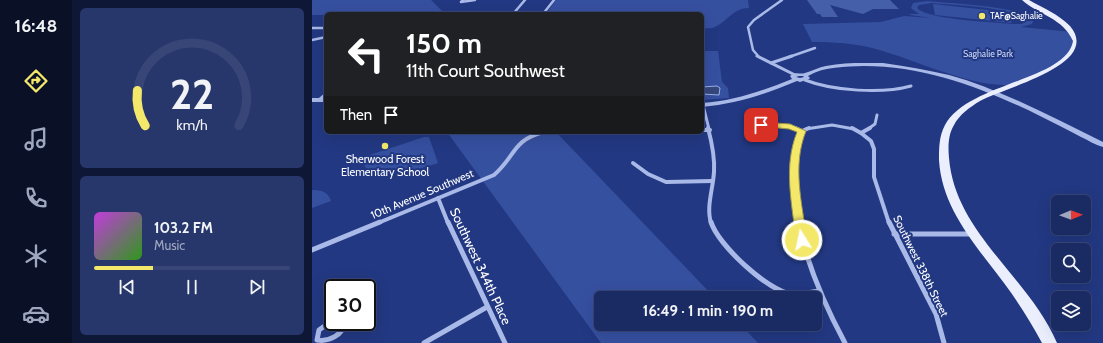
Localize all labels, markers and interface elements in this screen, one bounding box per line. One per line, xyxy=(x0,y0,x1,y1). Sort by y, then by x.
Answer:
place label: TAF@Saghalie xyxy=(990,10,1043,21)
marker: TAF@Saghalie xyxy=(977,11,987,21)
text: 16:48 xyxy=(15,15,57,37)
text: 150 m xyxy=(406,26,482,60)
icon: left xyxy=(340,28,392,80)
park label: Saghalie Park xyxy=(963,48,1013,59)
text: 11th Court Southwest xyxy=(406,60,565,82)
icon: directions xyxy=(22,67,50,95)
text: 22 xyxy=(170,69,214,119)
icon: arrive xyxy=(380,104,402,126)
text: Then xyxy=(340,106,372,124)
pin xyxy=(744,108,778,142)
icon: arrive xyxy=(750,114,772,136)
text: km/h xyxy=(176,115,208,133)
icon: music xyxy=(22,125,50,153)
marker: Sherwood Forest Elementary School xyxy=(380,141,390,151)
place label: Sherwood Forest Elementary School xyxy=(341,152,429,179)
street label: 10th Avenue Southwest xyxy=(368,166,476,222)
icon: phone xyxy=(22,184,50,212)
north arrow xyxy=(1051,195,1091,235)
map controls xyxy=(1051,195,1091,331)
street label: Southwest 344th Place xyxy=(447,205,515,327)
street label: Southwest 338th Street xyxy=(890,213,952,319)
text: 103.2 FM xyxy=(154,219,213,237)
position arrow xyxy=(781,219,823,261)
text: Music xyxy=(154,237,185,253)
icon: climate xyxy=(22,242,50,270)
button: search xyxy=(1051,243,1091,283)
icon: previous xyxy=(116,276,138,298)
icon: pause xyxy=(181,276,203,298)
icon: next xyxy=(246,276,268,298)
speed limit sign: 30 xyxy=(324,279,376,331)
button: layers xyxy=(1051,291,1091,331)
icon: car xyxy=(22,300,50,328)
text: 16:49 · 1 min · 190 m xyxy=(643,302,773,320)

